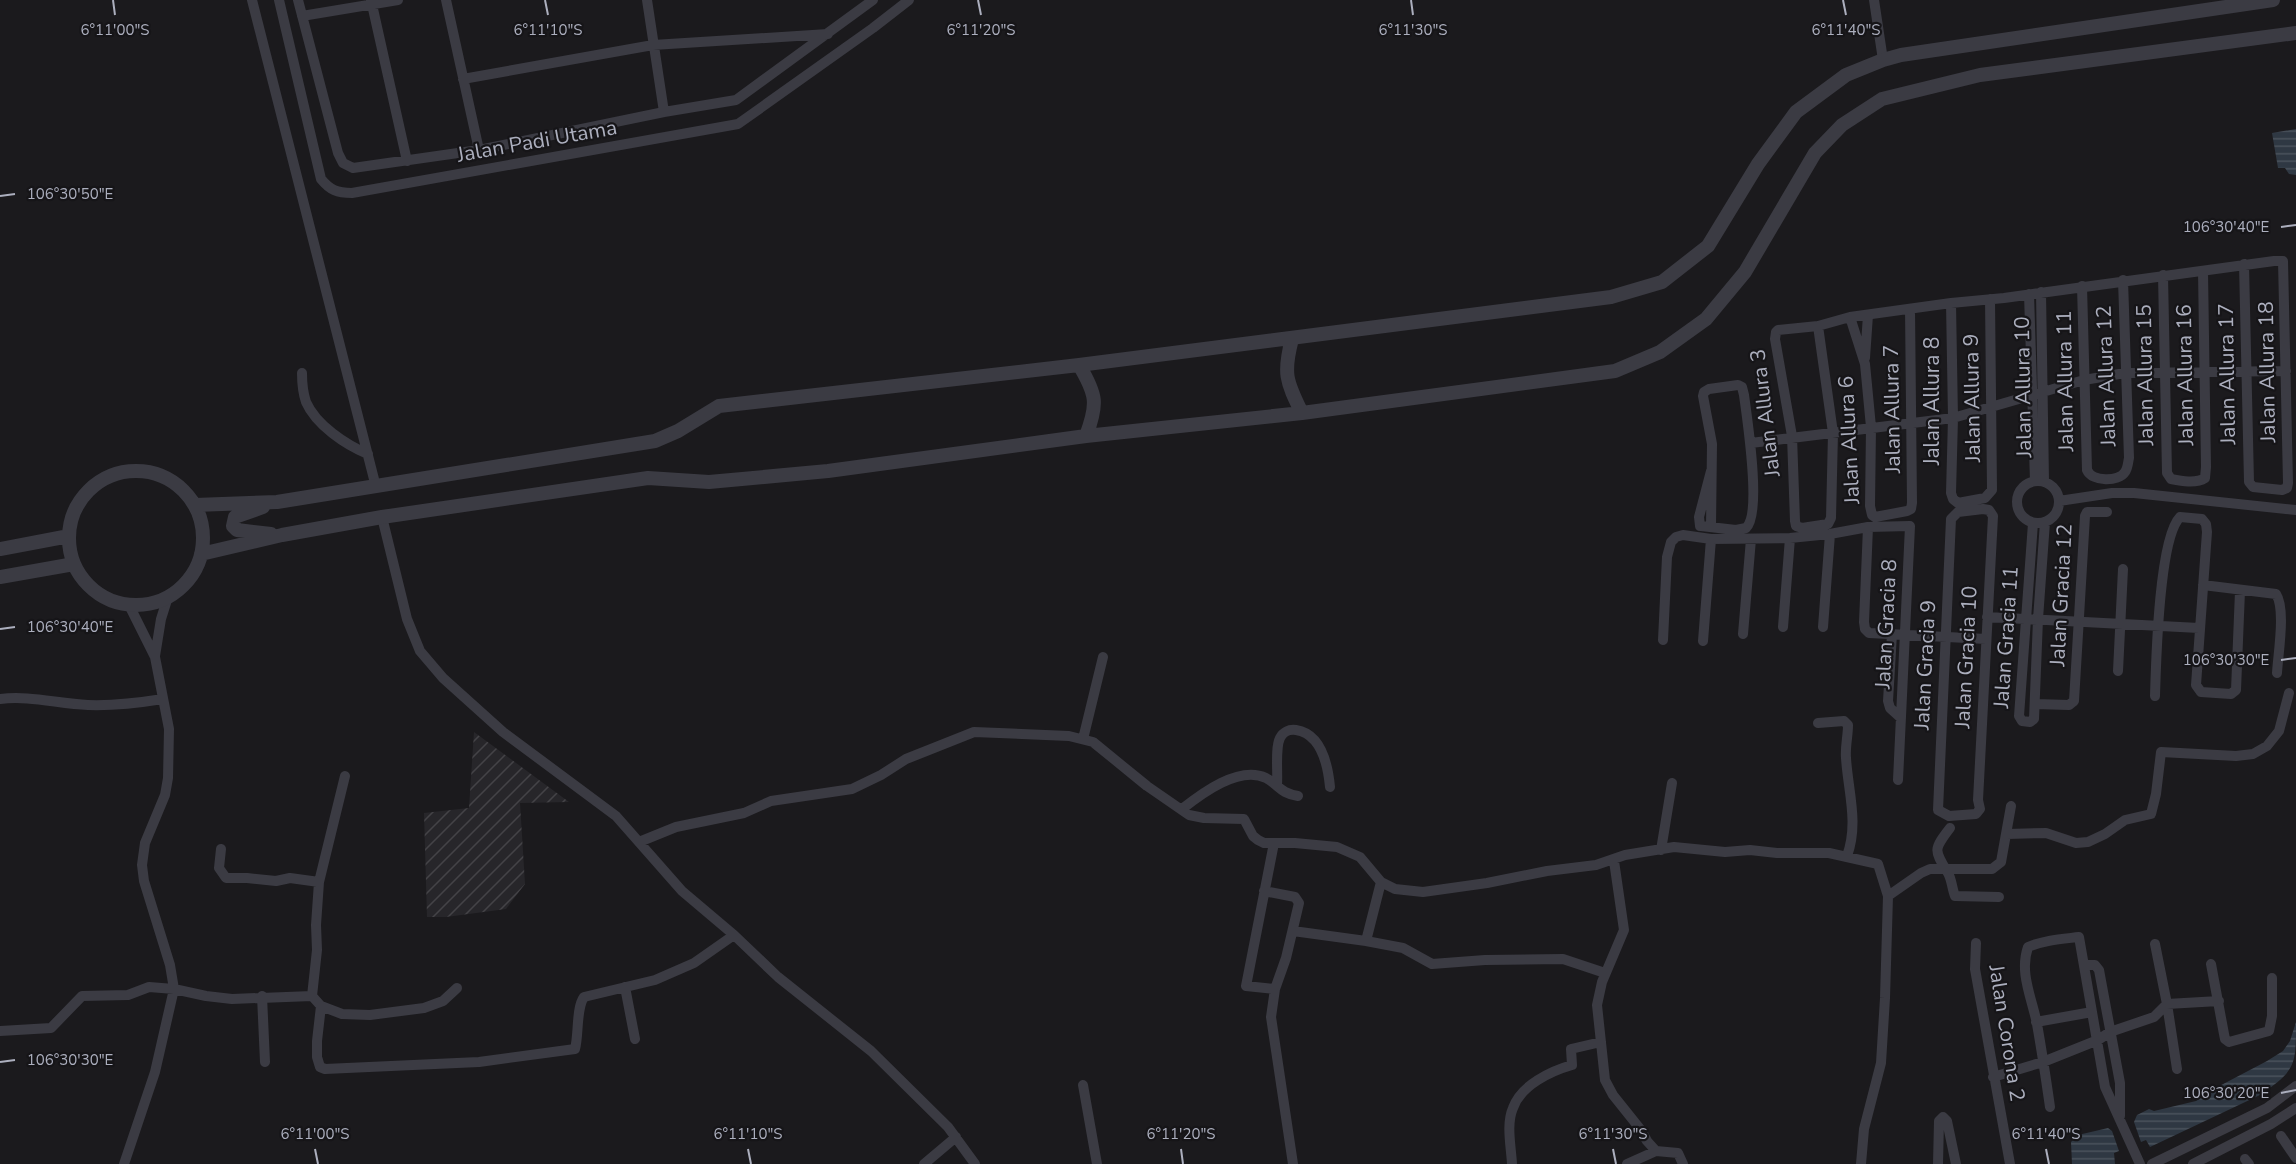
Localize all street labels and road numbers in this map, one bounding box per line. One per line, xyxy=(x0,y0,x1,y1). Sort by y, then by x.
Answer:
street label: Jalan Padi Utama xyxy=(454,113,619,169)
street label: Jalan Allura 18 xyxy=(2252,301,2282,444)
street label: Jalan Allura 17 xyxy=(2212,303,2242,446)
street label: Jalan Allura 15 xyxy=(2130,304,2160,447)
street label: Jalan Allura 16 xyxy=(2170,304,2200,447)
street label: Jalan Allura 12 xyxy=(2090,305,2122,448)
street label: Jalan Allura 11 xyxy=(2050,310,2080,453)
street label: Jalan Allura 10 xyxy=(2008,316,2038,459)
street label: Jalan Allura 9 xyxy=(1957,333,1987,464)
street label: Jalan Allura 8 xyxy=(1918,337,1946,466)
street label: Jalan Allura 7 xyxy=(1877,344,1907,475)
street label: Jalan Allura 3 xyxy=(1743,347,1787,480)
street label: Jalan Allura 6 xyxy=(1832,375,1866,506)
street label: Jalan Gracia 12 xyxy=(2043,523,2079,668)
street label: Jalan Gracia 8 xyxy=(1869,558,1903,691)
street label: Jalan Gracia 11 xyxy=(1987,565,2025,710)
street label: Jalan Gracia 10 xyxy=(1948,585,1984,730)
street label: Jalan Gracia 9 xyxy=(1908,599,1942,732)
street label: Jalan Corona 2 xyxy=(1982,962,2032,1103)

